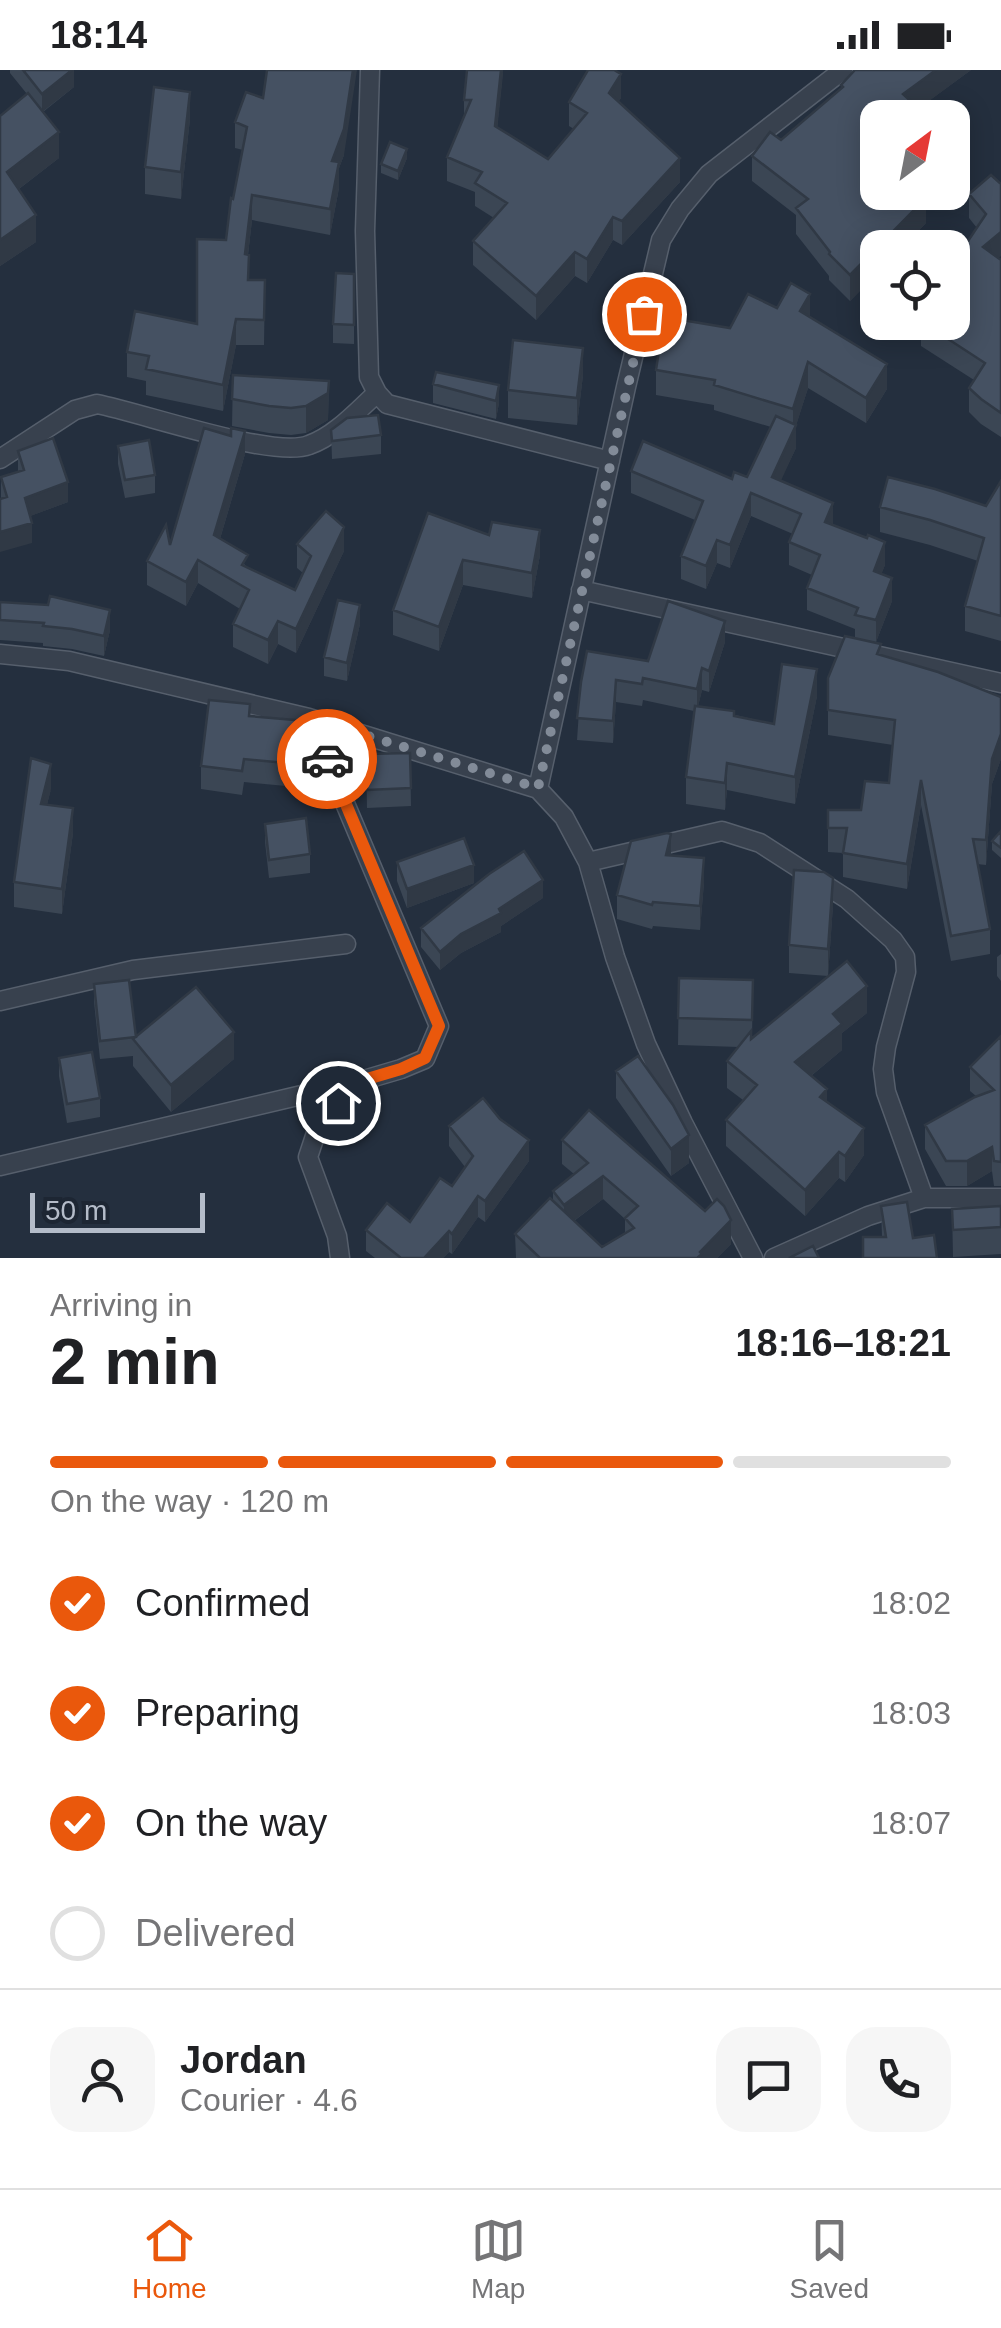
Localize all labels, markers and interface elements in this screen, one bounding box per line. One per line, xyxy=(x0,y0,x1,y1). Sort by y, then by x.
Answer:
text: 18:14 xyxy=(50,14,147,56)
north arrow xyxy=(860,100,970,210)
map controls xyxy=(860,100,970,340)
button: locate xyxy=(860,230,970,340)
pin xyxy=(602,272,687,357)
icon: bag xyxy=(617,287,672,342)
courier xyxy=(277,709,377,809)
icon: car xyxy=(300,732,355,787)
pin xyxy=(296,1061,381,1146)
icon: home xyxy=(311,1076,366,1131)
scale bar xyxy=(30,1188,205,1232)
text: 50 m xyxy=(45,1195,107,1226)
text: Arriving in xyxy=(50,1287,192,1323)
text: 18:16–18:21 xyxy=(735,1322,951,1364)
text: 2 min xyxy=(50,1325,220,1398)
text: On the way · 120 m xyxy=(50,1483,329,1519)
icon: check xyxy=(50,1576,105,1631)
text: Confirmed xyxy=(135,1582,310,1624)
text: 18:02 xyxy=(871,1585,951,1621)
icon: check xyxy=(50,1686,105,1741)
text: Preparing xyxy=(135,1692,300,1734)
text: 18:03 xyxy=(871,1695,951,1731)
icon: check xyxy=(50,1796,105,1851)
text: On the way xyxy=(135,1802,327,1844)
text: 18:07 xyxy=(871,1805,951,1841)
text: Delivered xyxy=(135,1912,296,1954)
button: person xyxy=(50,2027,155,2132)
button: chat xyxy=(716,2027,821,2132)
button: phone xyxy=(846,2027,951,2132)
text: Jordan xyxy=(180,2039,307,2081)
text: Courier · 4.6 xyxy=(180,2082,358,2118)
tab: Home xyxy=(132,2213,207,2305)
tab: Map xyxy=(471,2213,526,2305)
tab: Saved xyxy=(790,2213,869,2305)

